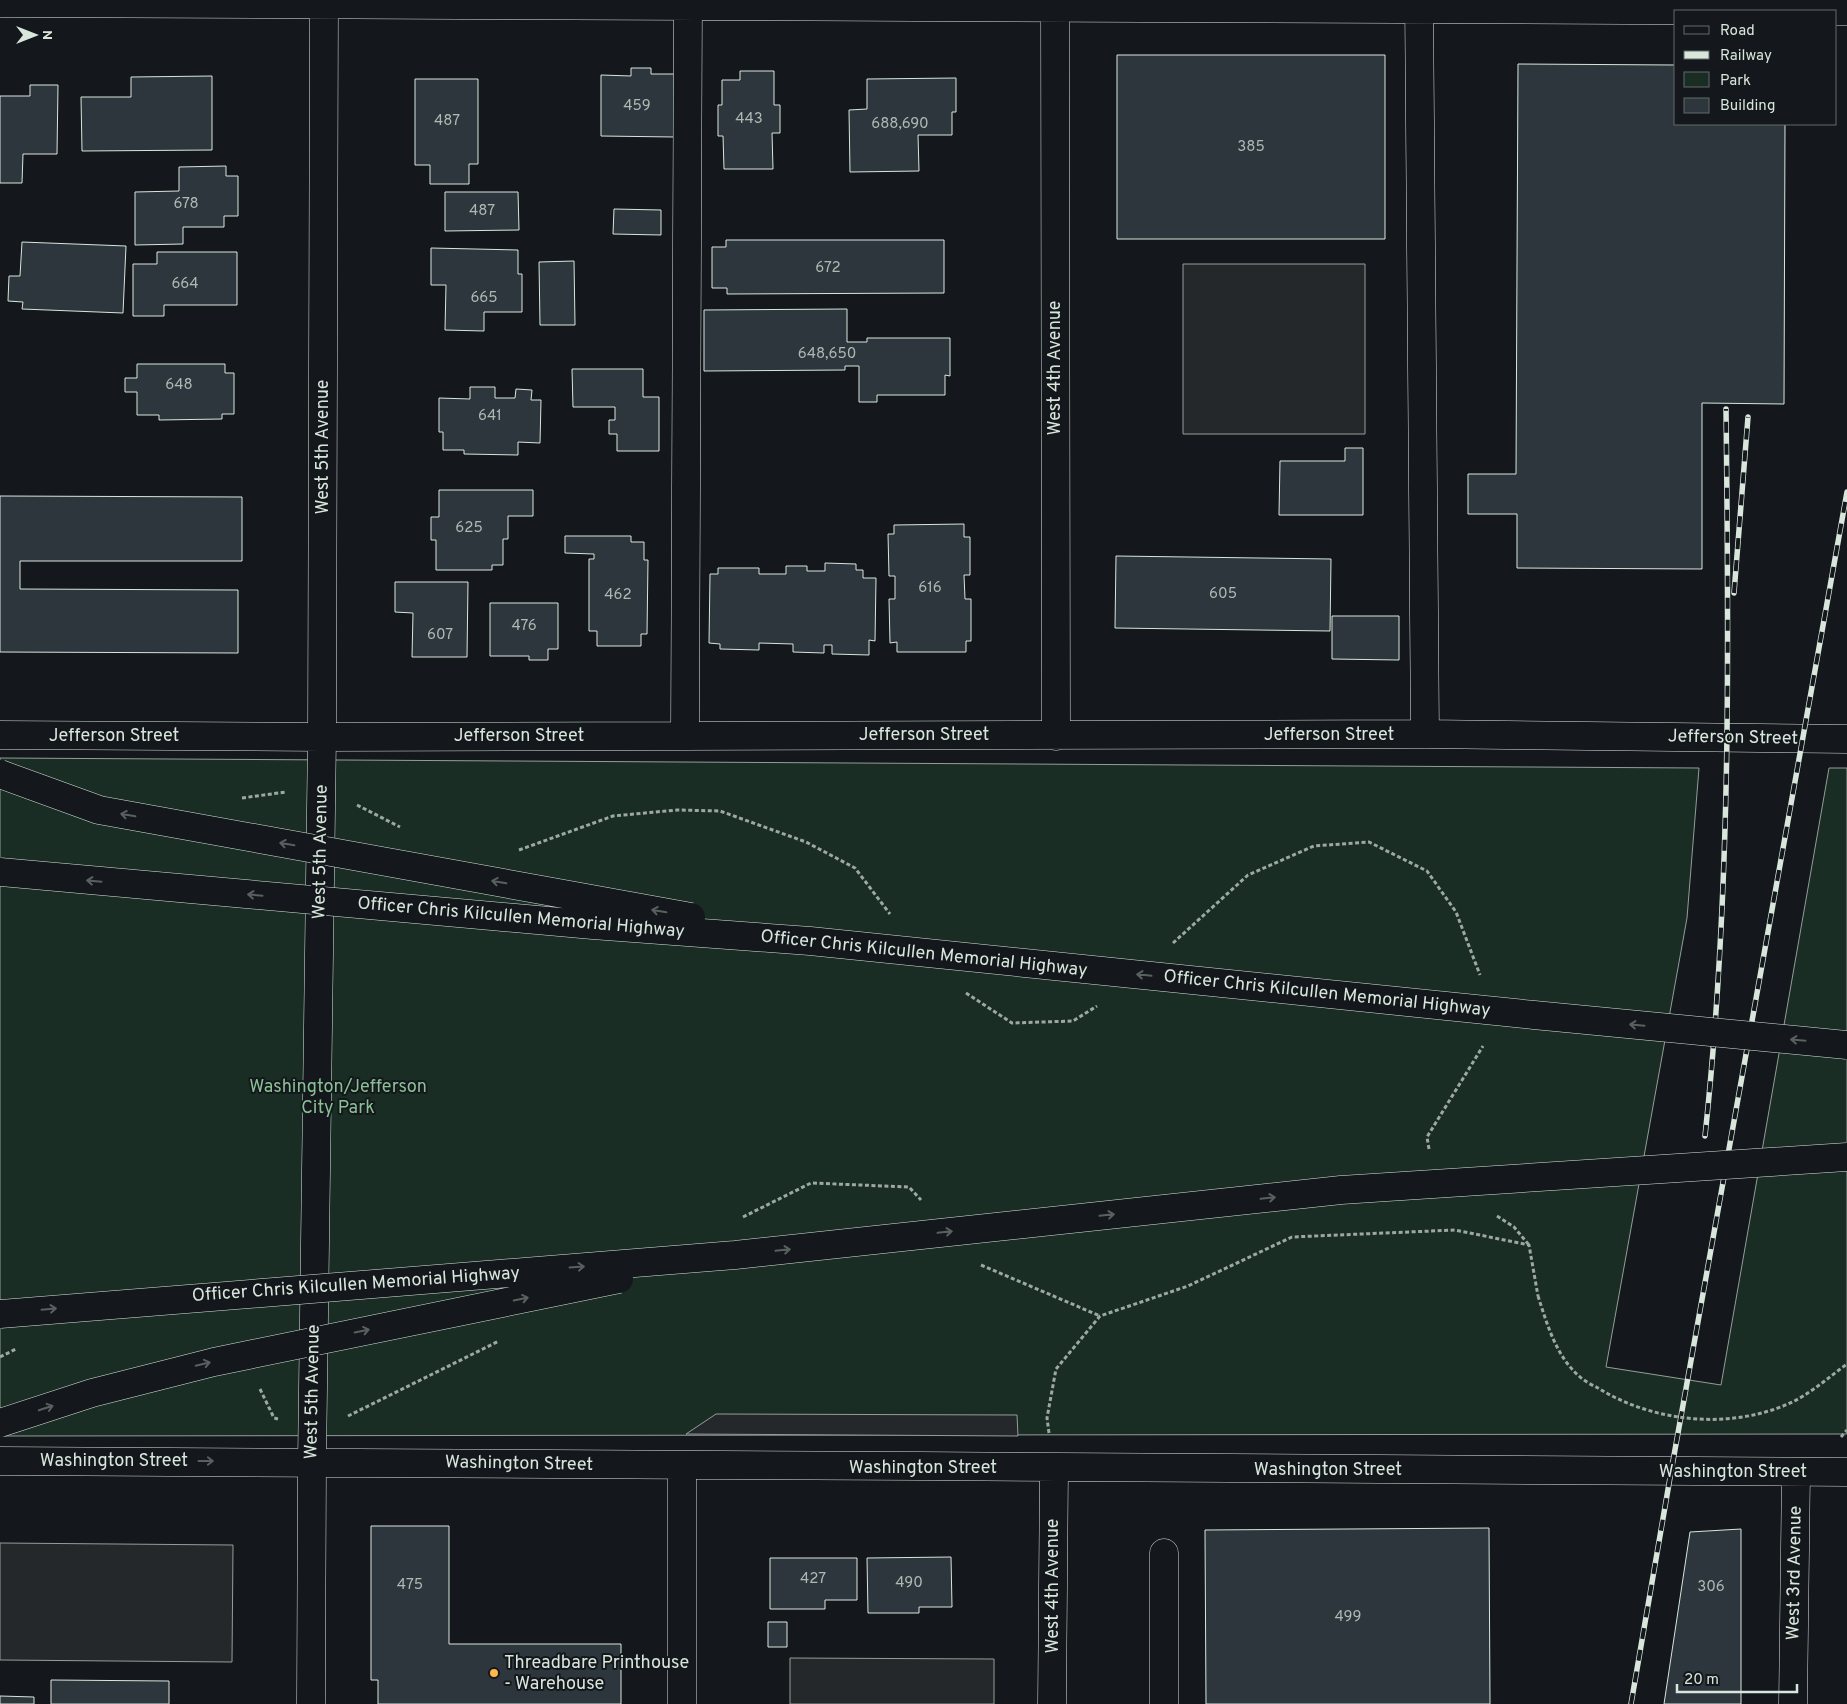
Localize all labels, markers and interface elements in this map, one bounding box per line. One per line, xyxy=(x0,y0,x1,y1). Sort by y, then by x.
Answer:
north arrow xyxy=(10,10,60,60)
legend xyxy=(1674,10,1837,125)
text: Road xyxy=(1720,22,1755,41)
text: N xyxy=(38,30,55,40)
text: Railway xyxy=(1720,47,1772,66)
text: Park xyxy=(1720,72,1751,91)
house number: 459 xyxy=(623,97,651,116)
text: Building xyxy=(1720,97,1775,116)
house number: 443 xyxy=(735,110,763,129)
house number: 487 xyxy=(434,112,460,131)
house number: 688,690 xyxy=(871,115,929,134)
house number: 385 xyxy=(1237,138,1265,157)
house number: 678 xyxy=(173,195,199,214)
house number: 487 xyxy=(469,202,495,221)
house number: 672 xyxy=(815,259,841,278)
house number: 664 xyxy=(171,275,199,294)
house number: 665 xyxy=(470,289,498,308)
street label: West 4th Avenue xyxy=(1044,300,1067,436)
house number: 648,650 xyxy=(798,345,856,364)
house number: 648 xyxy=(165,376,193,395)
street label: West 5th Avenue xyxy=(312,379,335,515)
house number: 641 xyxy=(478,407,502,426)
house number: 625 xyxy=(455,519,483,538)
house number: 616 xyxy=(918,579,942,598)
house number: 605 xyxy=(1209,585,1237,604)
house number: 462 xyxy=(604,586,632,605)
house number: 476 xyxy=(511,617,537,636)
house number: 607 xyxy=(427,626,453,645)
street label: Jefferson Street xyxy=(859,724,989,747)
street label: Jefferson Street xyxy=(1264,724,1394,747)
street label: Jefferson Street xyxy=(49,725,179,748)
street label: Jefferson Street xyxy=(454,725,584,748)
street label: Jefferson Street xyxy=(1668,725,1798,751)
street label: West 5th Avenue xyxy=(308,784,334,920)
one-way arrow xyxy=(120,810,136,820)
one-way arrow xyxy=(280,839,296,849)
one-way arrow xyxy=(86,876,102,885)
one-way arrow xyxy=(491,877,507,887)
one-way arrow xyxy=(248,890,264,900)
street label: Officer Chris Kilcullen Memorial Highway xyxy=(356,892,686,944)
one-way arrow xyxy=(651,906,667,916)
street label: Officer Chris Kilcullen Memorial Highway xyxy=(759,925,1089,983)
street label: Officer Chris Kilcullen Memorial Highway xyxy=(1162,965,1492,1023)
one-way arrow xyxy=(1136,971,1152,980)
one-way arrow xyxy=(1629,1020,1645,1030)
one-way arrow xyxy=(1791,1035,1807,1045)
park label: Washington/Jefferson City Park xyxy=(249,1076,427,1120)
one-way arrow xyxy=(1260,1193,1276,1203)
one-way arrow xyxy=(1098,1210,1114,1220)
one-way arrow xyxy=(937,1227,953,1237)
one-way arrow xyxy=(775,1245,791,1255)
street label: Officer Chris Kilcullen Memorial Highway xyxy=(191,1262,521,1308)
one-way arrow xyxy=(569,1263,585,1272)
one-way arrow xyxy=(513,1293,529,1303)
one-way arrow xyxy=(40,1305,56,1314)
street label: West 5th Avenue xyxy=(300,1324,326,1460)
one-way arrow xyxy=(354,1326,370,1336)
one-way arrow xyxy=(194,1359,210,1369)
one-way arrow xyxy=(38,1402,54,1412)
street label: Washington Street xyxy=(40,1450,188,1473)
street label: Washington Street xyxy=(445,1451,593,1477)
one-way arrow xyxy=(198,1456,214,1466)
street label: Washington Street xyxy=(849,1457,997,1480)
street label: Washington Street xyxy=(1254,1459,1402,1482)
street label: Washington Street xyxy=(1659,1461,1807,1484)
street label: West 3rd Avenue xyxy=(1782,1505,1808,1641)
street label: West 4th Avenue xyxy=(1042,1518,1065,1654)
house number: 427 xyxy=(800,1570,826,1589)
house number: 490 xyxy=(895,1574,923,1593)
house number: 475 xyxy=(397,1576,423,1595)
house number: 306 xyxy=(1697,1578,1725,1597)
house number: 499 xyxy=(1335,1608,1362,1627)
place label: Threadbare Printhouse - Warehouse xyxy=(504,1652,689,1696)
scale bar xyxy=(1677,1662,1797,1694)
marker: Threadbare Printhouse - Warehouse xyxy=(488,1667,500,1679)
text: 20 m xyxy=(1684,1671,1719,1690)

